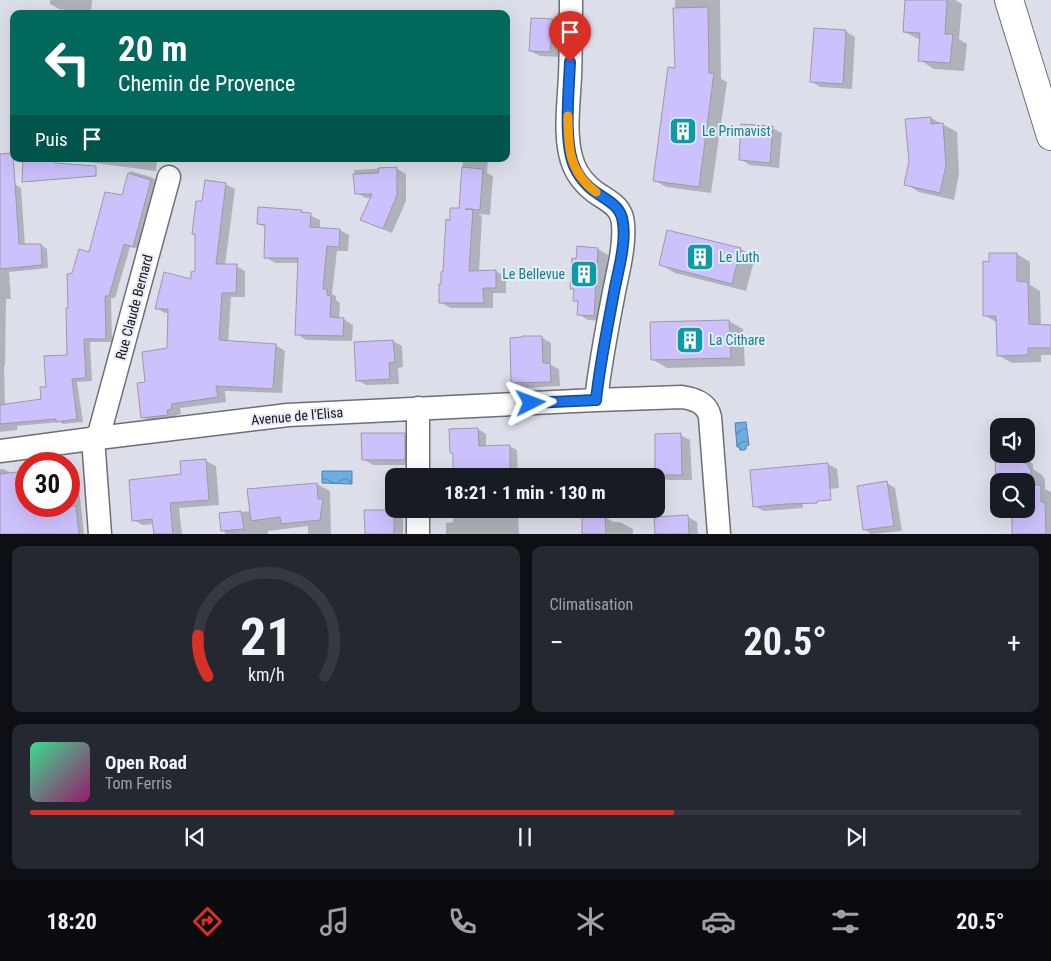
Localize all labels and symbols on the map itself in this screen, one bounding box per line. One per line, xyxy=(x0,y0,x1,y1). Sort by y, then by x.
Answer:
pin xyxy=(549,11,591,62)
building icon: Le Primavist xyxy=(668,116,698,146)
place label: Le Primavist xyxy=(702,123,771,139)
building icon: Le Luth xyxy=(685,242,715,272)
place label: Le Luth xyxy=(719,249,759,265)
street label: Rue Claude Bernard xyxy=(112,253,156,361)
building icon: Le Bellevue xyxy=(569,259,599,289)
place label: Le Bellevue xyxy=(502,266,565,282)
building icon: La Cithare xyxy=(675,325,705,355)
place label: La Cithare xyxy=(709,332,765,348)
position arrow xyxy=(504,376,556,428)
street label: Avenue de l'Elisa xyxy=(250,404,344,428)
speed limit sign: 30 xyxy=(15,452,80,517)

